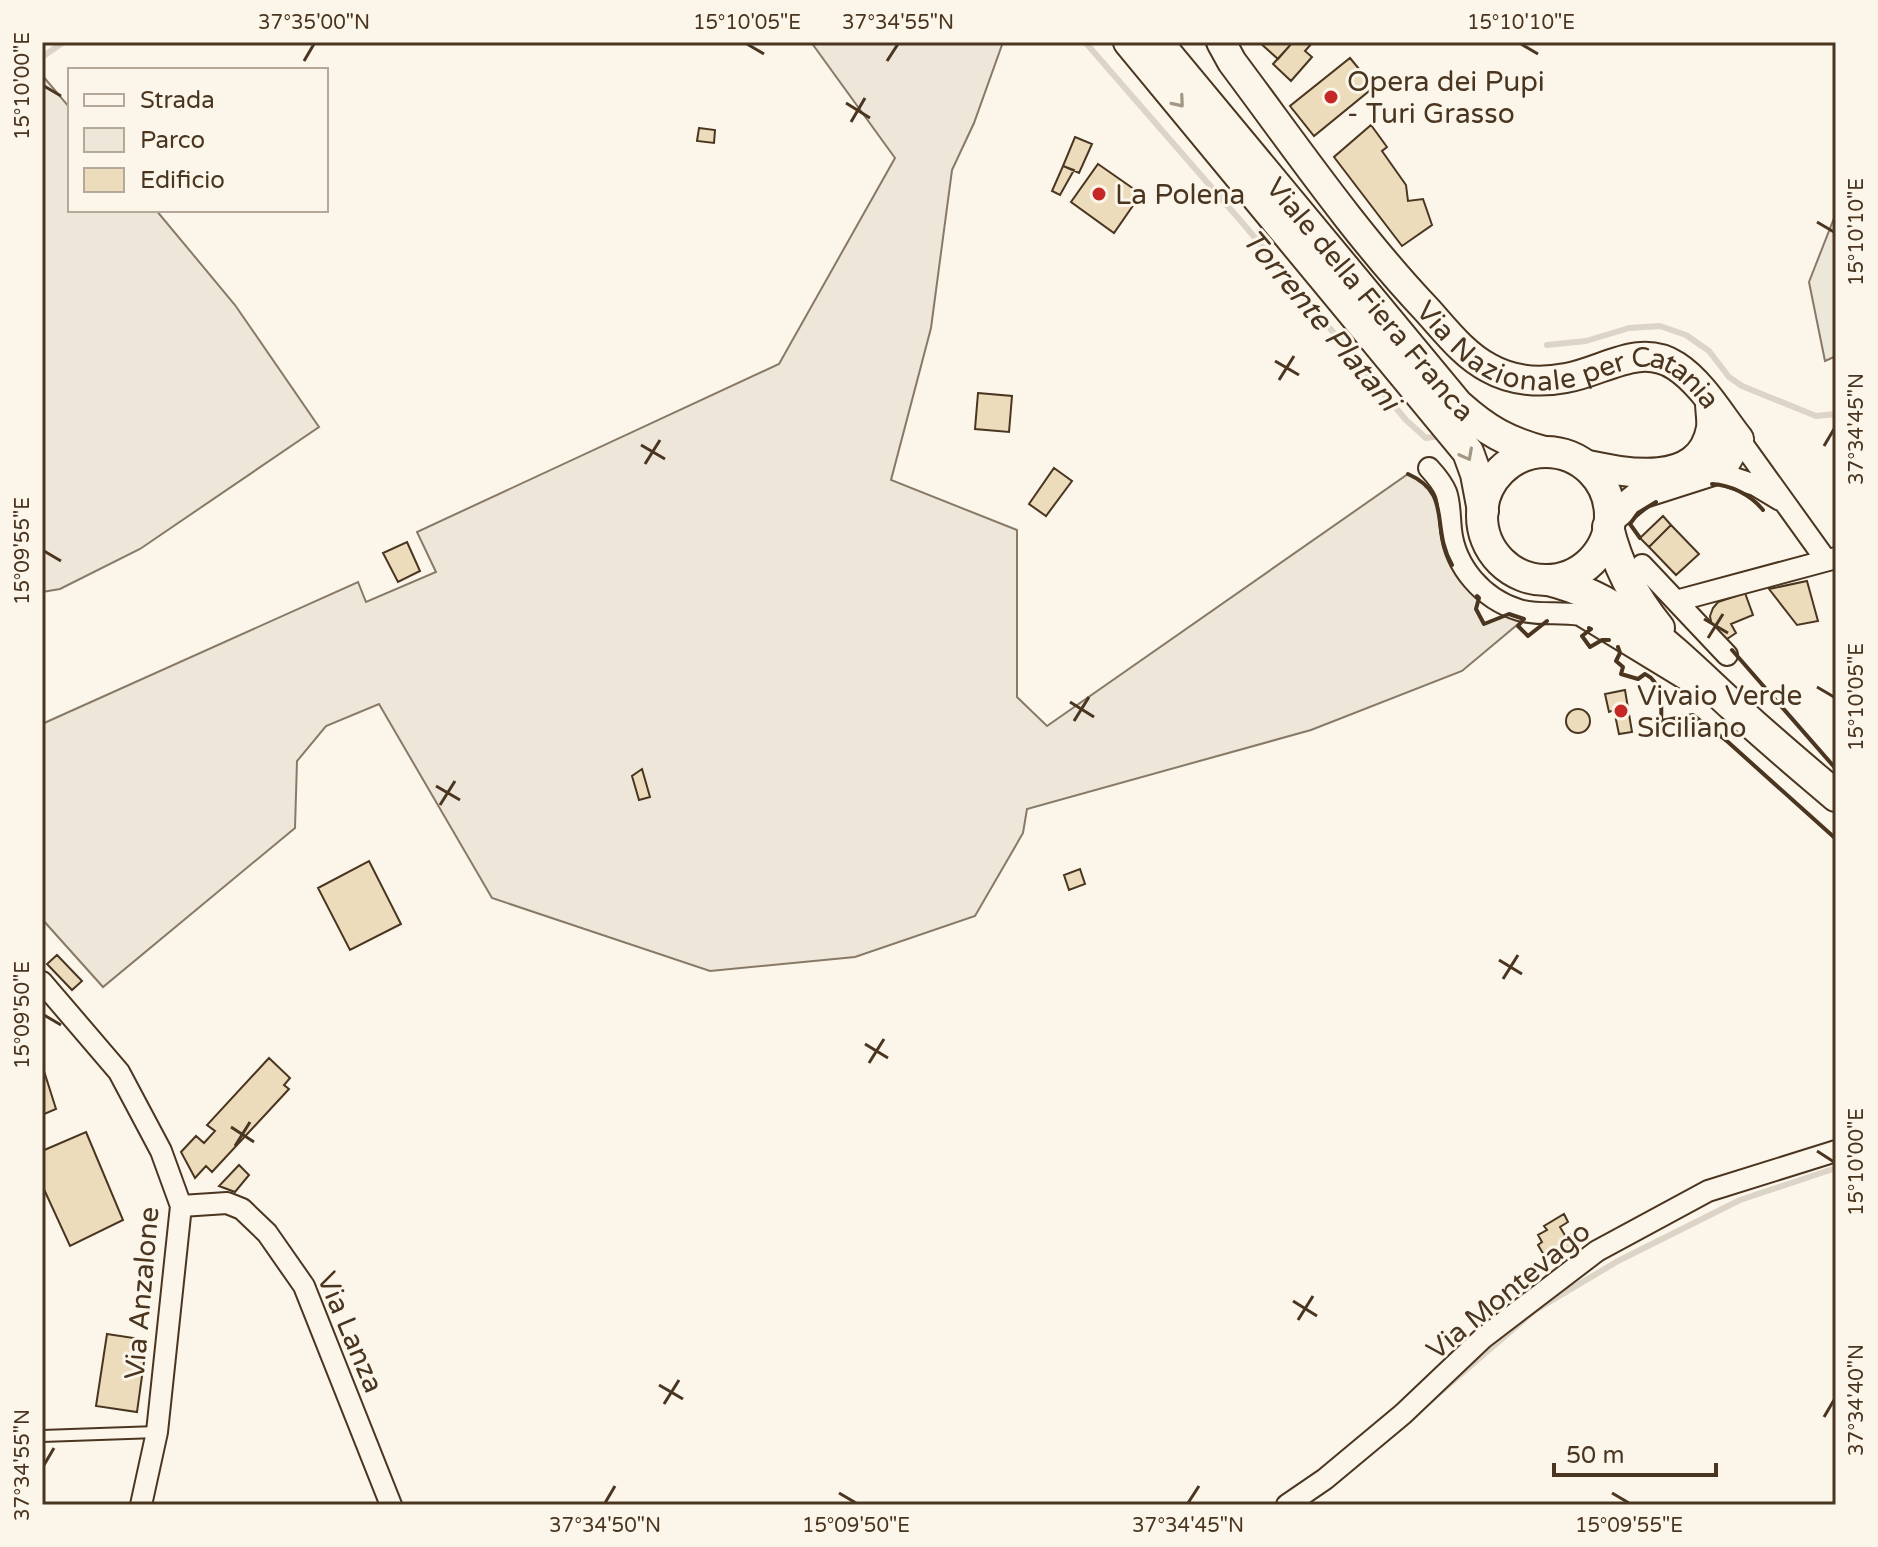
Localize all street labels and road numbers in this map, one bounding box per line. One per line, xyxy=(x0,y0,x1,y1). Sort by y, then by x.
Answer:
street label: Viale della Fiera Franca xyxy=(1259,171,1480,429)
street label: Via Nazionale per Catania xyxy=(1409,294,1727,416)
street label: Via Anzalone xyxy=(118,1205,166,1381)
street label: Via Montevago xyxy=(1420,1214,1597,1367)
street label: Via Lanza xyxy=(309,1267,391,1398)

